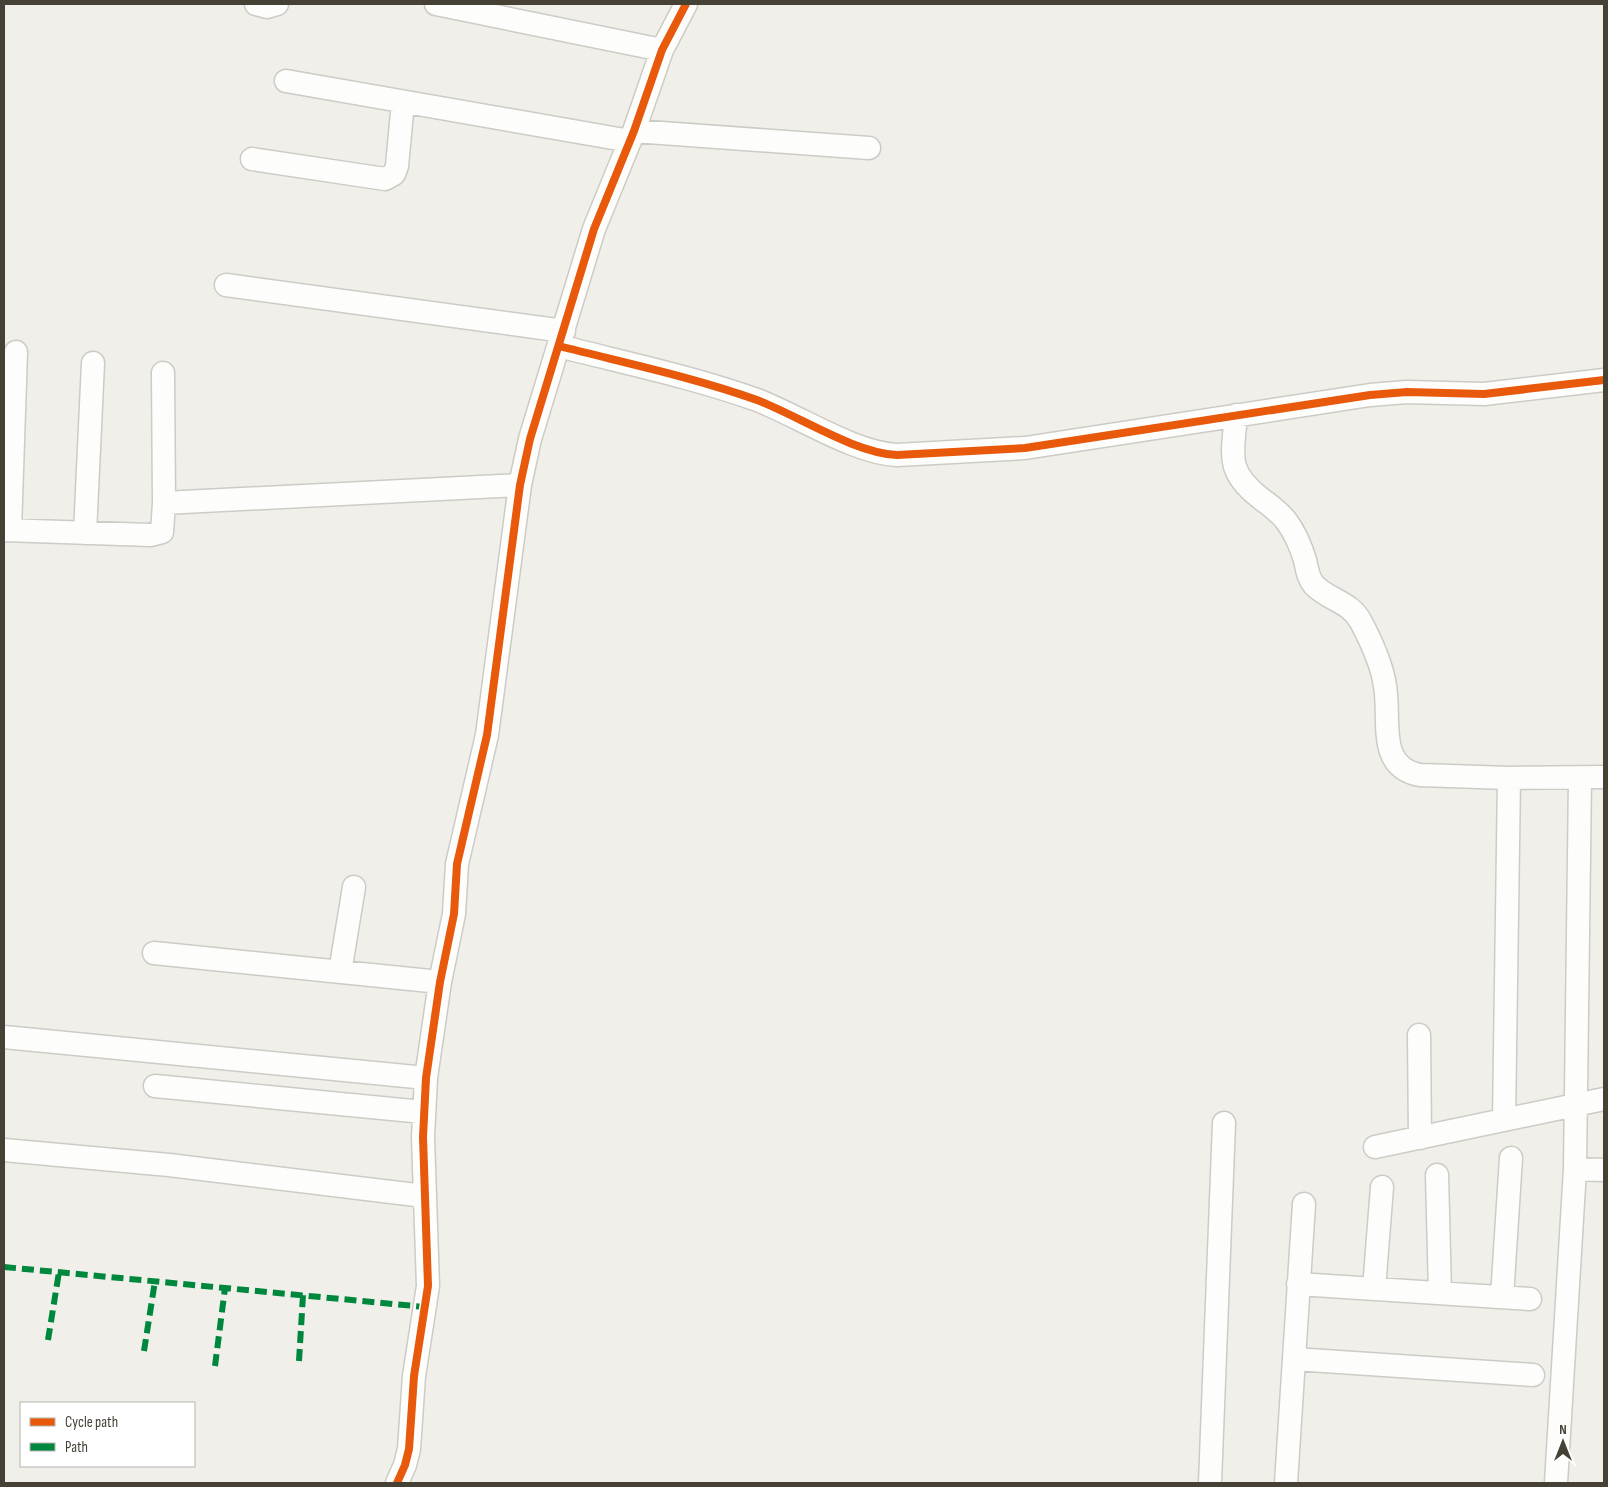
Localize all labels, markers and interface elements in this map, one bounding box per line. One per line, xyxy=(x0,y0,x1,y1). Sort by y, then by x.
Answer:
legend xyxy=(20,1402,195,1467)
text: Cycle path xyxy=(65,1413,118,1432)
north arrow xyxy=(1538,1417,1588,1467)
text: N xyxy=(1559,1421,1567,1438)
text: Path xyxy=(65,1438,88,1457)

